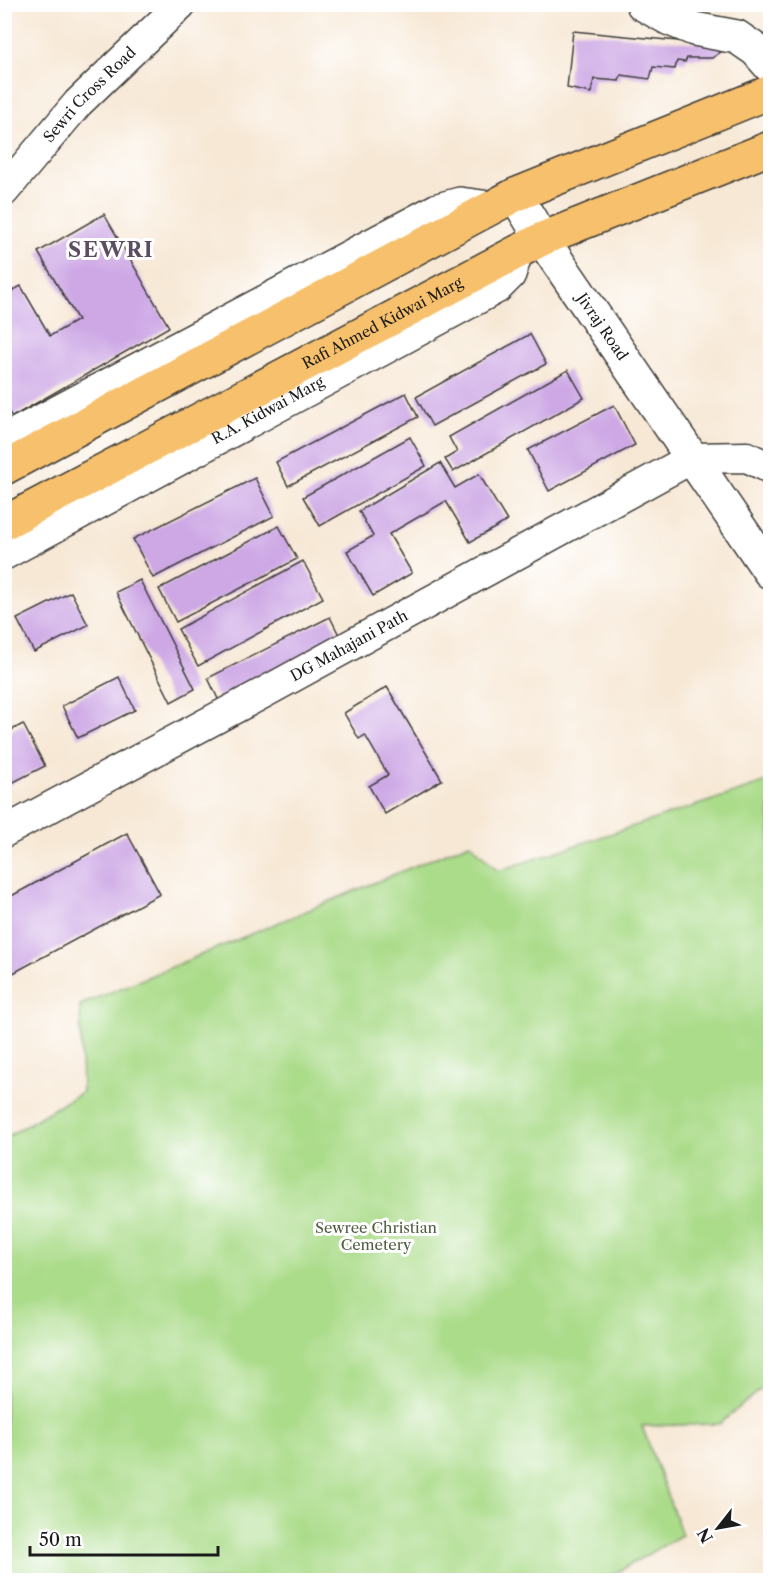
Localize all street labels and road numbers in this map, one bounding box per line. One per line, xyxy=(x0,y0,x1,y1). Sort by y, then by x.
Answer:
street label: Sewri Cross Road xyxy=(39,43,140,146)
street label: Rafi Ahmed Kidwai Marg xyxy=(299,273,466,373)
street label: Jivraj Road xyxy=(572,288,632,364)
street label: R.A. Kidwai Marg xyxy=(208,372,327,448)
street label: DG Mahajani Path xyxy=(287,605,411,685)

